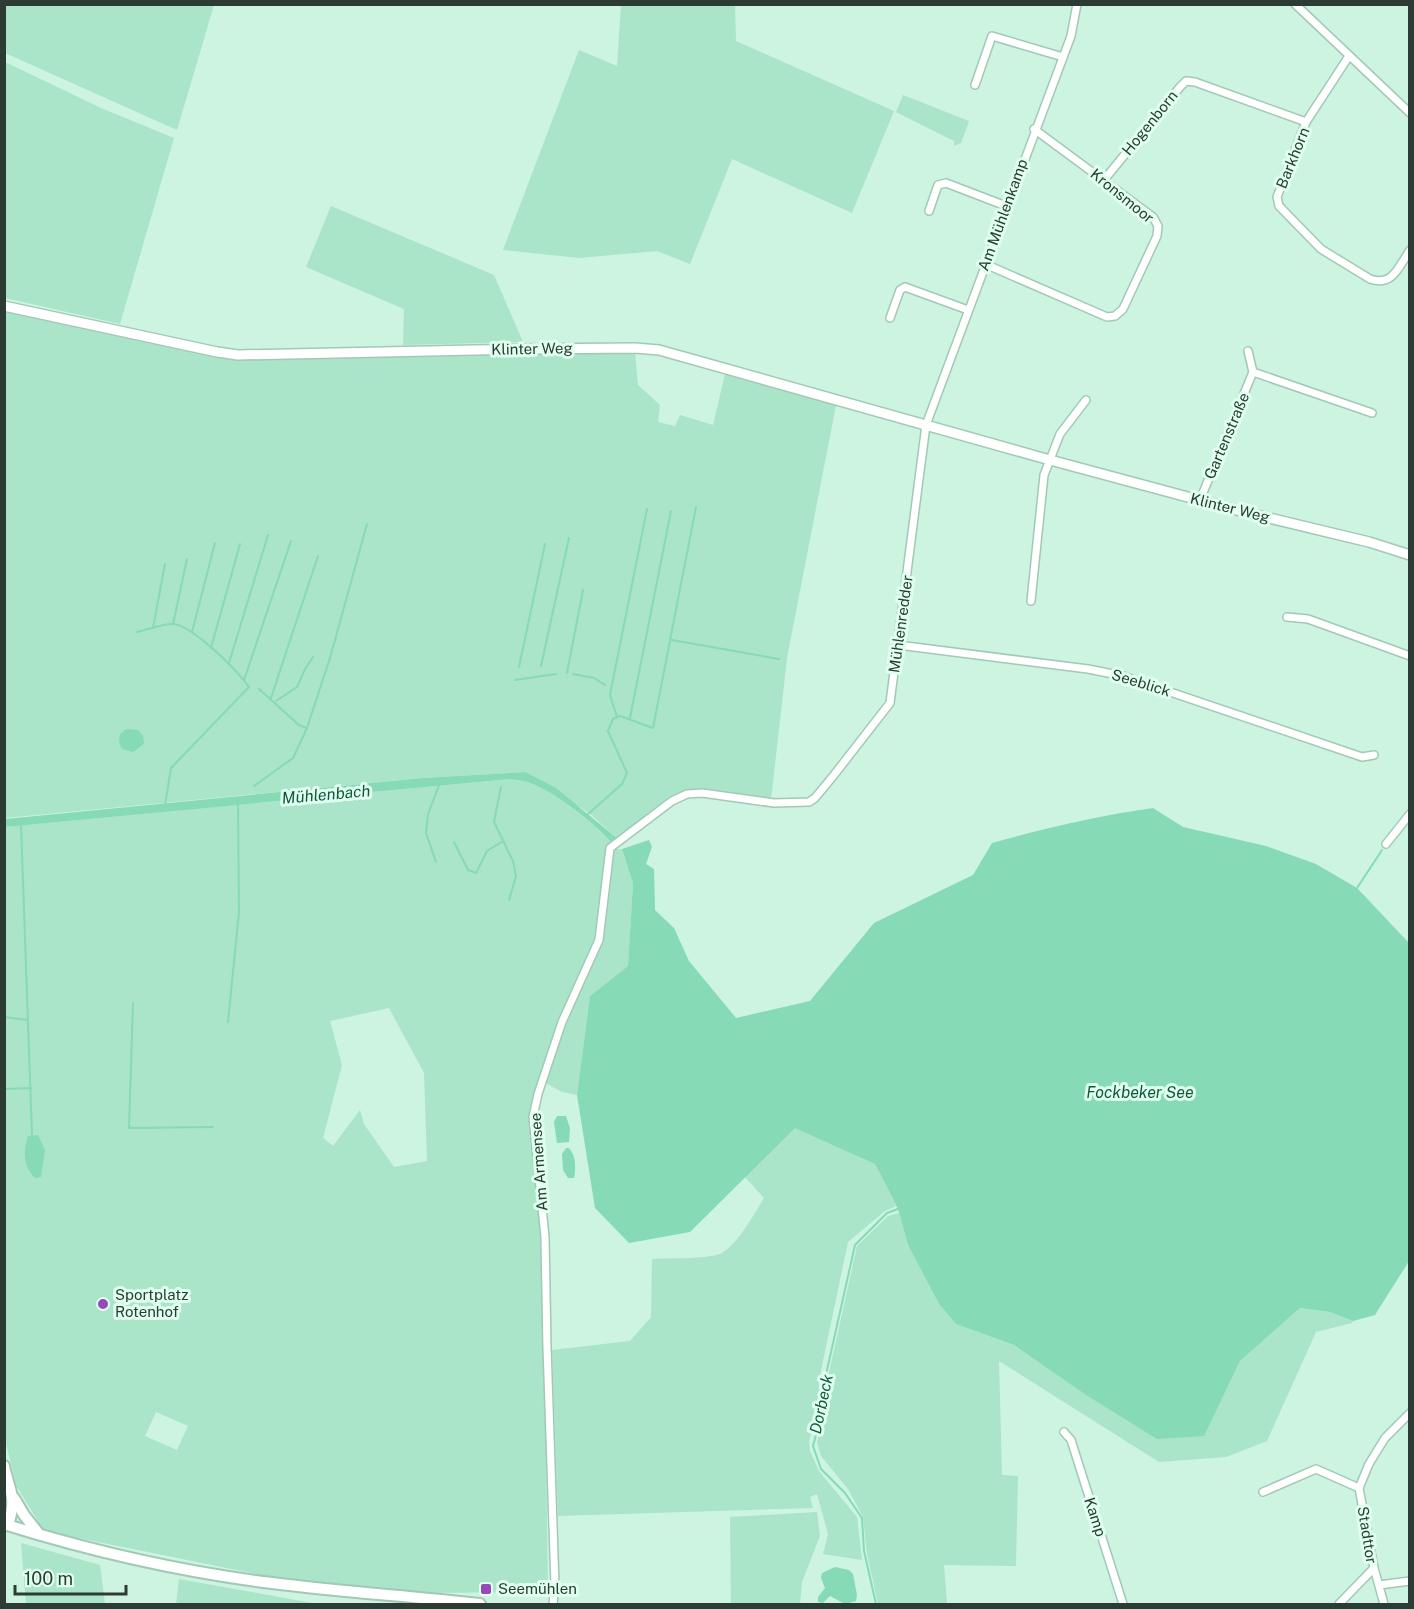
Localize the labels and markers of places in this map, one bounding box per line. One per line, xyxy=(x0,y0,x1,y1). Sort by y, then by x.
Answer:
place label: Sportplatz Rotenhof xyxy=(115,1286,188,1320)
marker: Sportplatz Rotenhof xyxy=(96,1297,110,1311)
place label: Seemühlen xyxy=(498,1580,577,1597)
marker: Seemühlen xyxy=(479,1582,493,1596)

